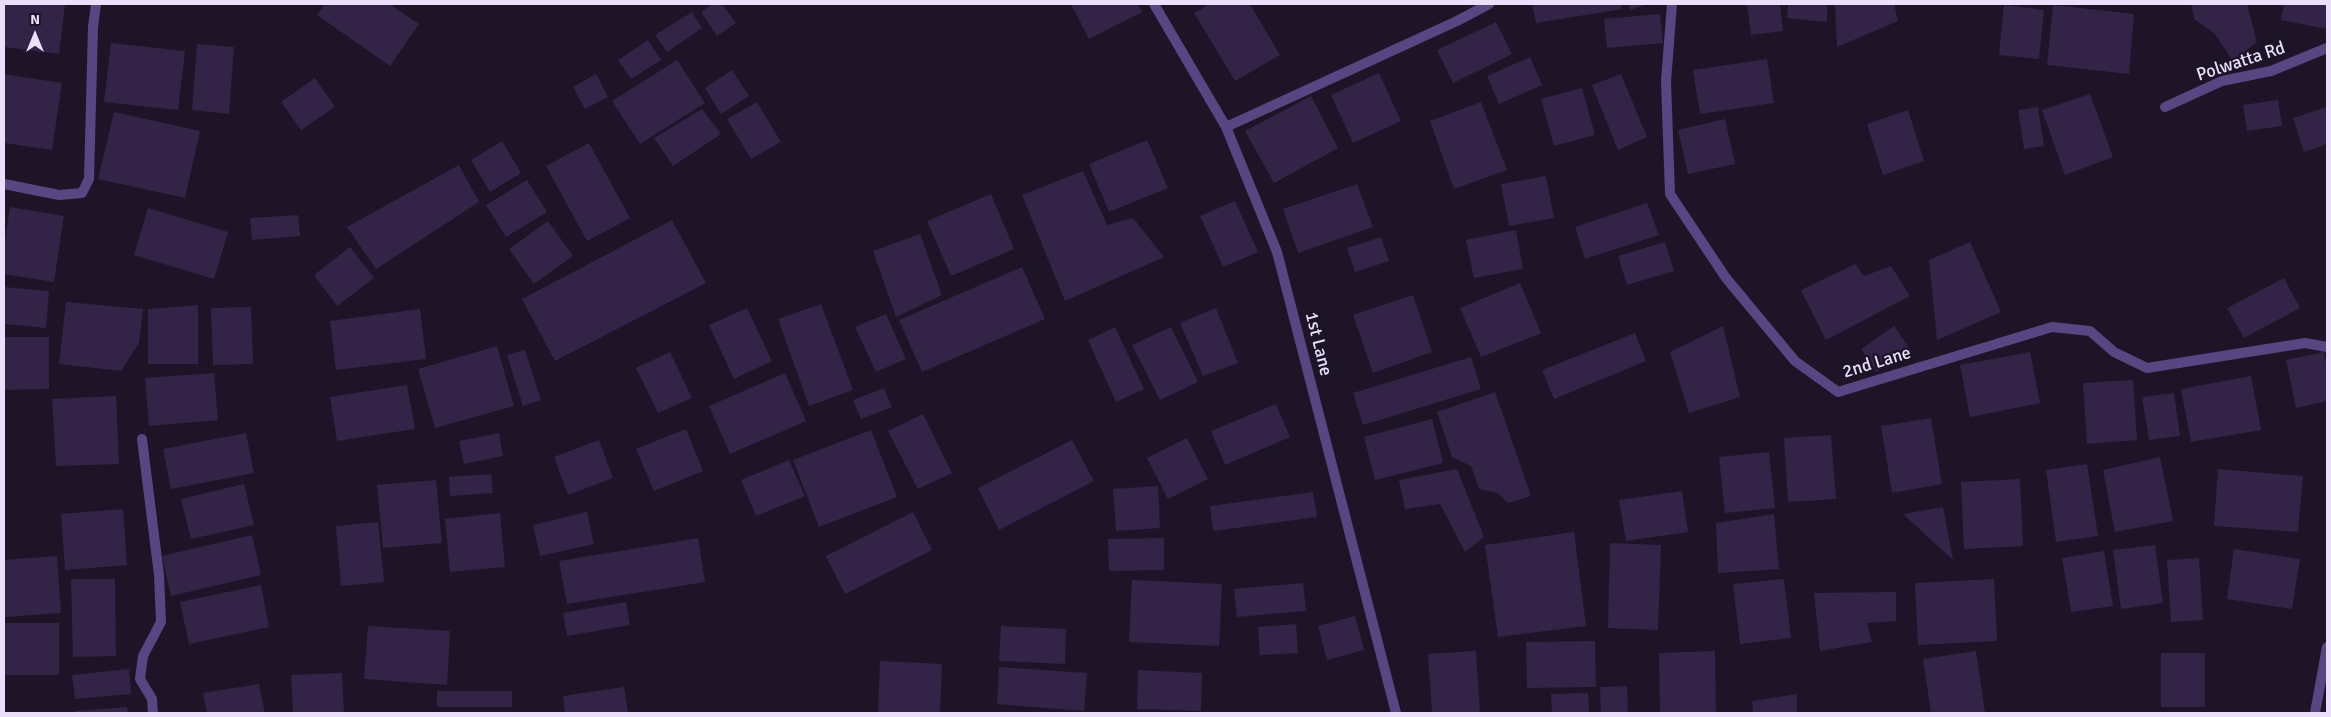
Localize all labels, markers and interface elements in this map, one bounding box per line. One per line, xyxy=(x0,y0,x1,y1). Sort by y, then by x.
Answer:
north arrow xyxy=(10,10,60,60)
text: N xyxy=(30,11,40,28)
street label: Polwatta Rd xyxy=(2194,38,2288,86)
street label: 1st Lane xyxy=(1300,310,1336,378)
street label: 2nd Lane xyxy=(1840,342,1914,384)

